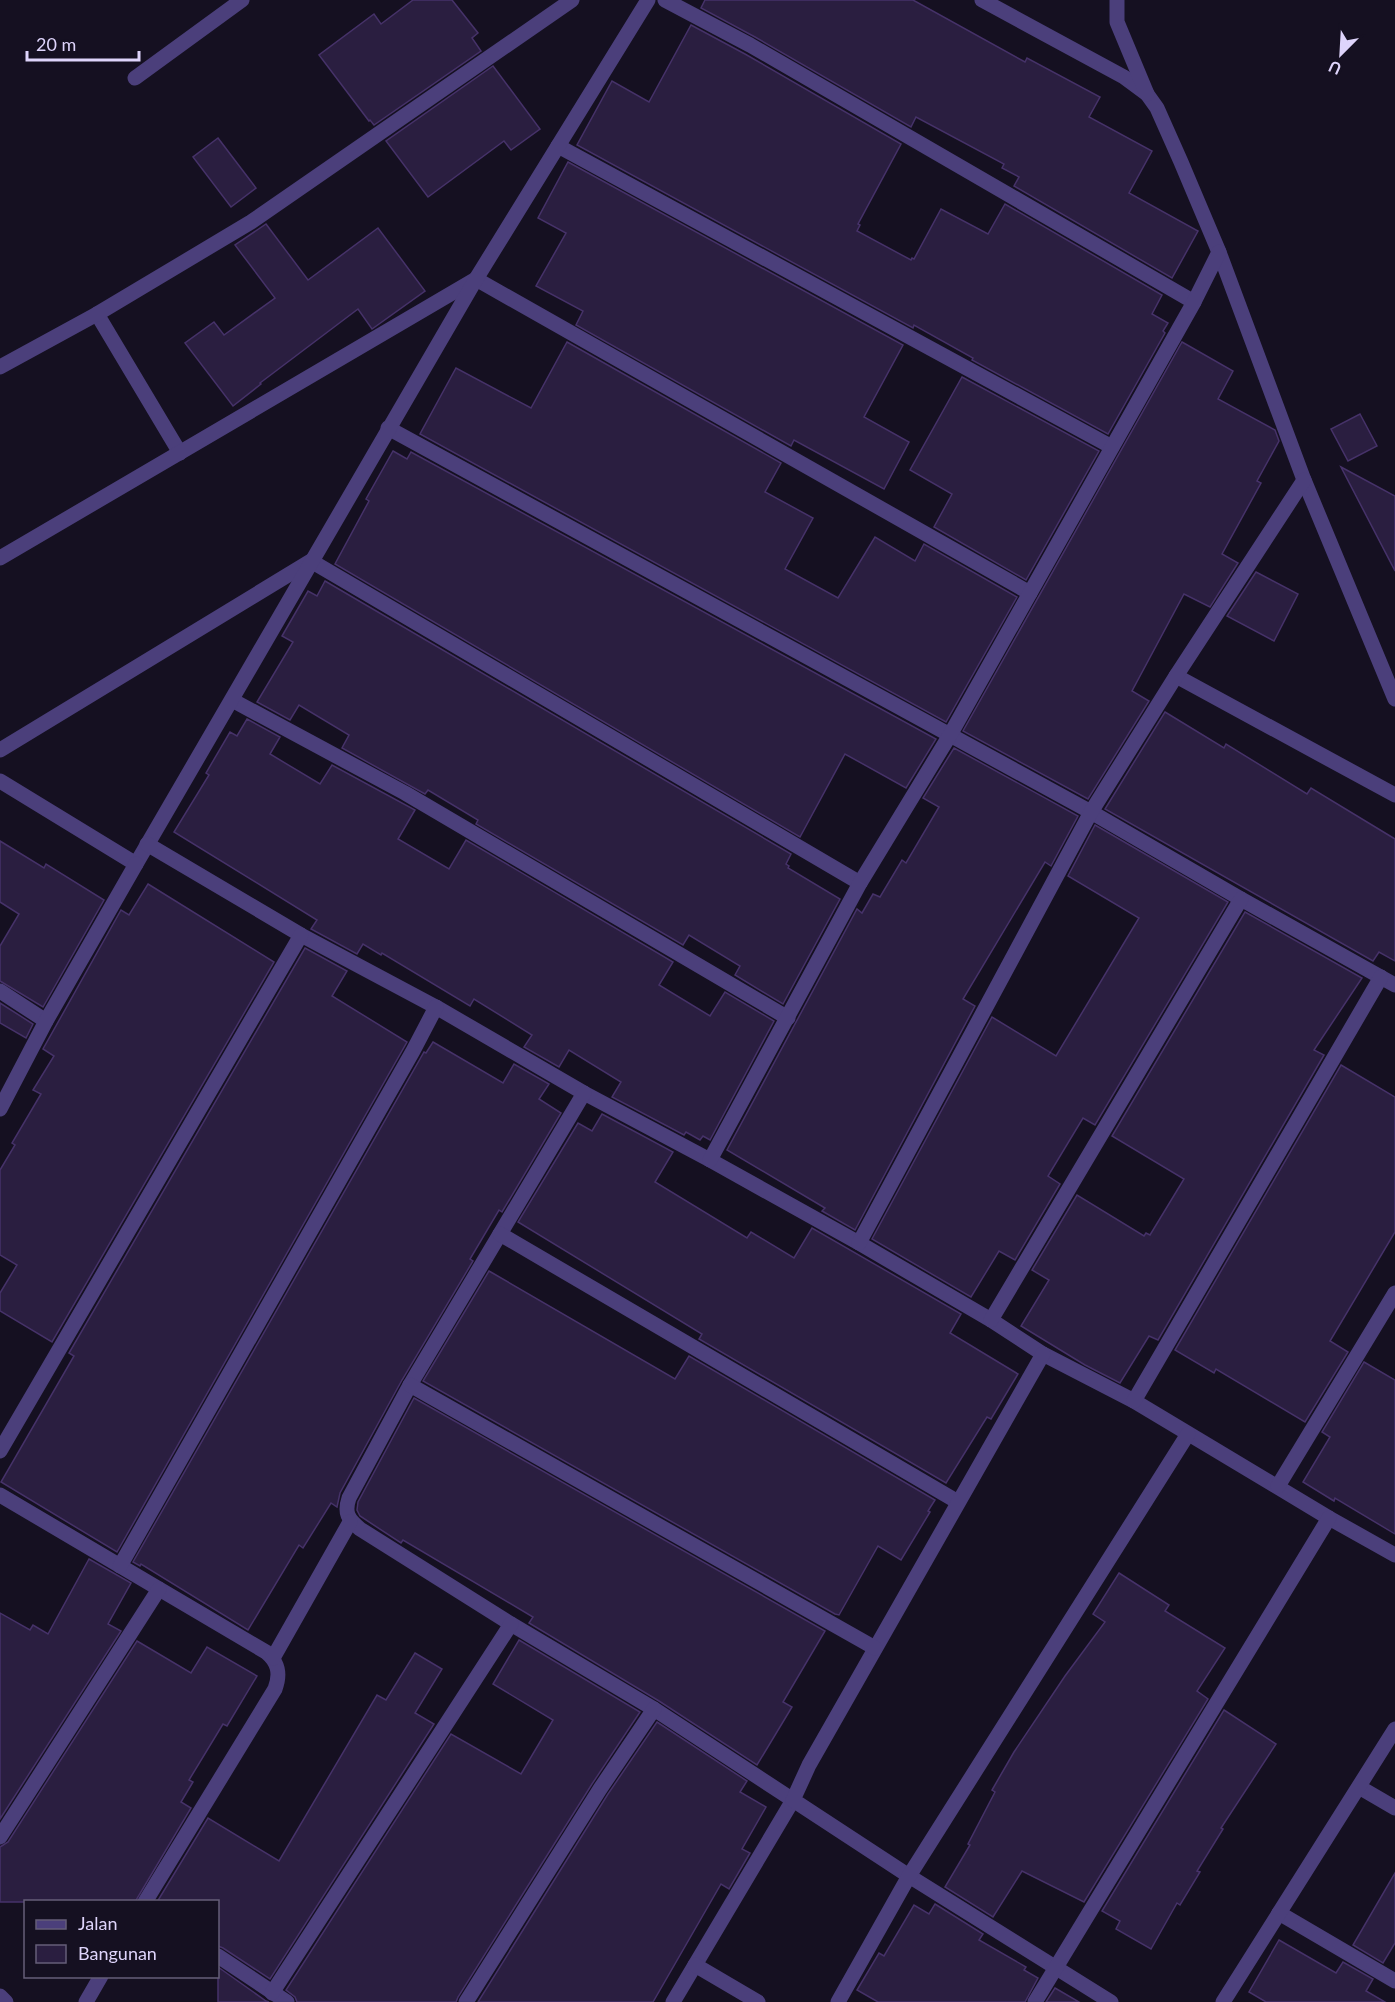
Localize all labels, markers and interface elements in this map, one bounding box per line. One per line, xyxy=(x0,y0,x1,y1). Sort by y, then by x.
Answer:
scale bar xyxy=(27,24,140,62)
north arrow xyxy=(1311,24,1371,84)
text: 20 m xyxy=(36,33,76,55)
text: U xyxy=(1325,57,1344,79)
legend xyxy=(24,1900,219,1978)
text: Jalan xyxy=(78,1912,117,1934)
text: Bangunan xyxy=(78,1942,157,1964)

